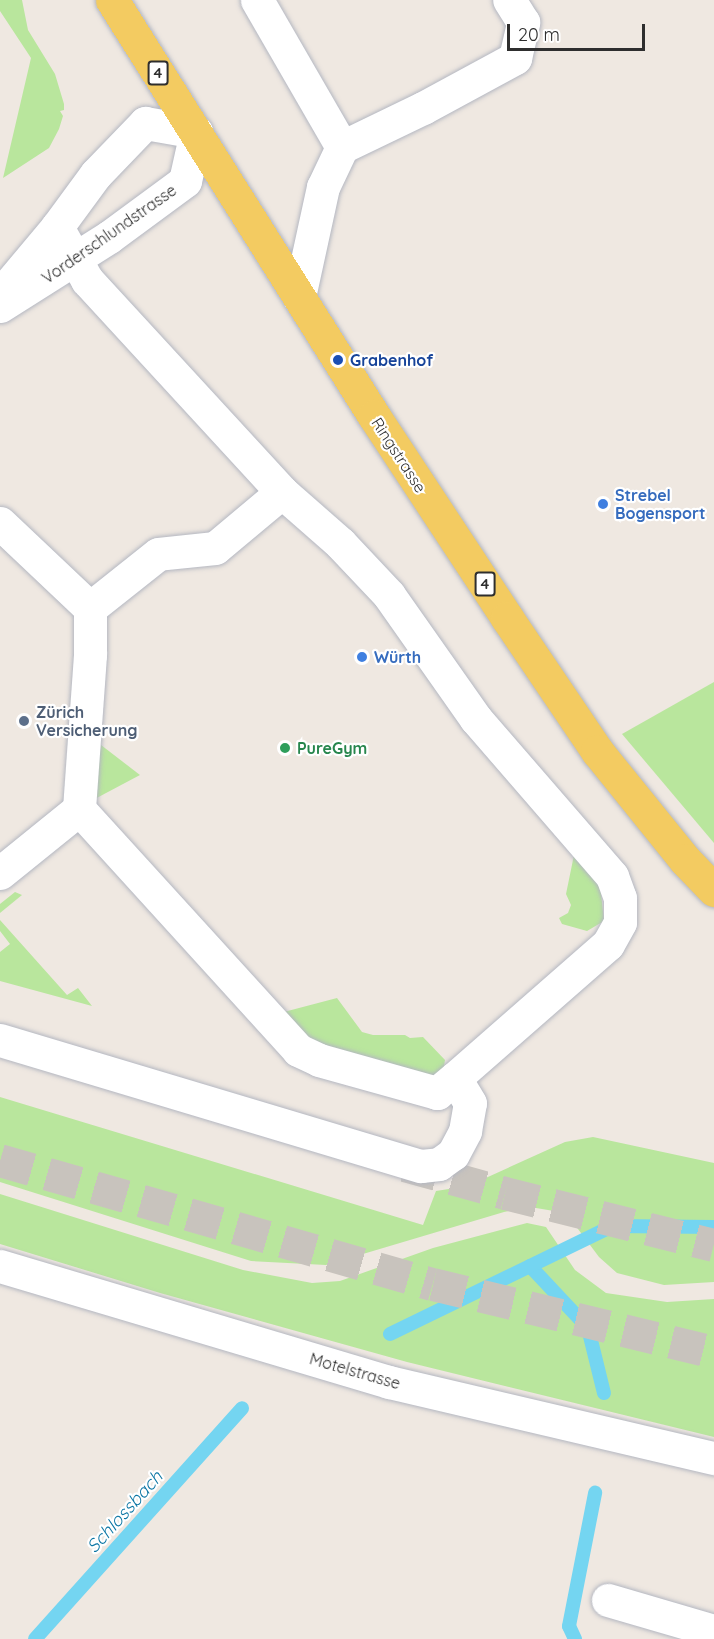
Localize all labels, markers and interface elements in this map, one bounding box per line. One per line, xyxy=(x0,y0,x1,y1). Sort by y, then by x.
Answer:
scale bar xyxy=(510,12,648,50)
text: 20 m xyxy=(518,23,560,46)
road number: 4 xyxy=(148,61,168,85)
street label: Vorderschlundstrasse xyxy=(38,180,180,288)
place label: Grabenhof xyxy=(350,350,433,370)
marker: Grabenhof xyxy=(331,353,345,367)
street label: Ringstrasse xyxy=(368,414,430,496)
place label: Strebel Bogensport xyxy=(615,485,706,523)
marker: Strebel Bogensport xyxy=(596,497,610,511)
road number: 4 xyxy=(474,572,496,596)
place label: Würth xyxy=(374,647,421,667)
marker: Würth xyxy=(355,650,369,664)
place label: Zürich Versicherung xyxy=(36,702,138,740)
marker: Zürich Versicherung xyxy=(17,714,31,728)
place label: PureGym xyxy=(297,738,367,758)
marker: PureGym xyxy=(278,741,292,755)
street label: Motelstrasse xyxy=(307,1349,403,1393)
water label: Schlossbach xyxy=(83,1467,167,1557)

